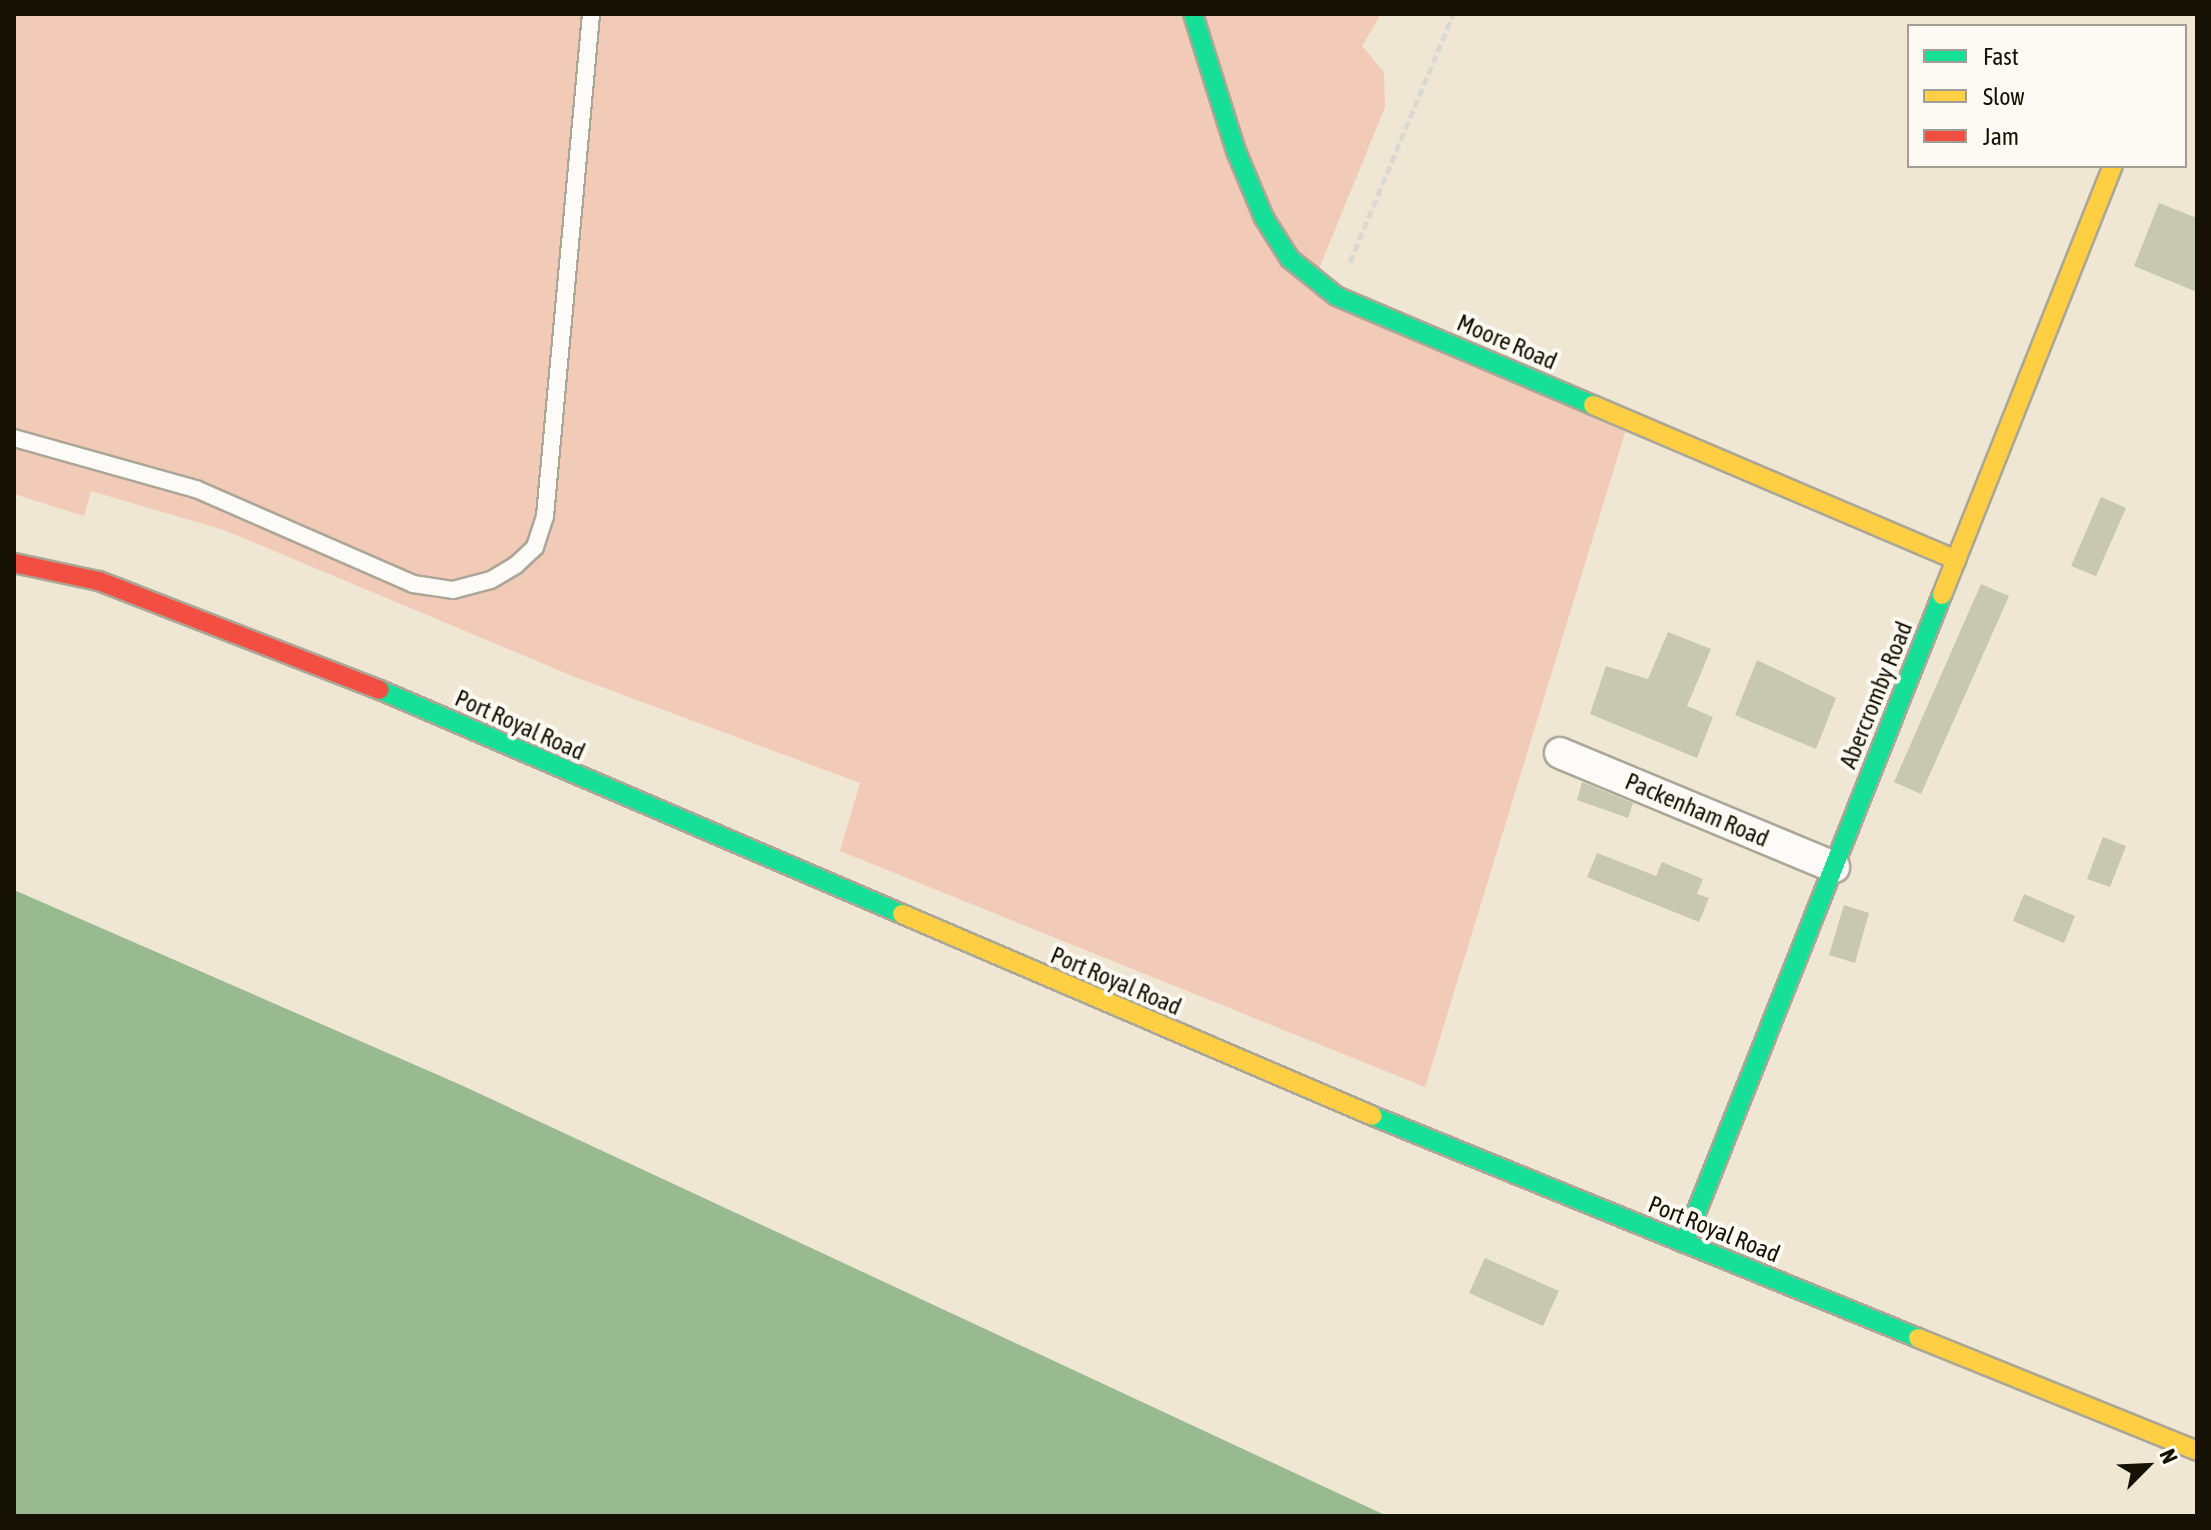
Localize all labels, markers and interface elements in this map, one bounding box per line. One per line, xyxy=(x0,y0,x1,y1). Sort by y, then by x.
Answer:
legend xyxy=(1907,24,2187,168)
text: Fast xyxy=(1983,43,2019,70)
text: Slow xyxy=(1983,83,2025,110)
text: Jam xyxy=(1983,123,2019,150)
street label: Moore Road xyxy=(1453,308,1561,376)
street label: Abercromby Road xyxy=(1833,617,1919,773)
street label: Port Royal Road xyxy=(451,684,589,766)
street label: Packenham Road xyxy=(1621,767,1773,853)
street label: Port Royal Road xyxy=(1046,941,1186,1021)
street label: Port Royal Road xyxy=(1644,1190,1784,1268)
north arrow xyxy=(2107,1426,2187,1506)
text: N xyxy=(2154,1445,2183,1467)

